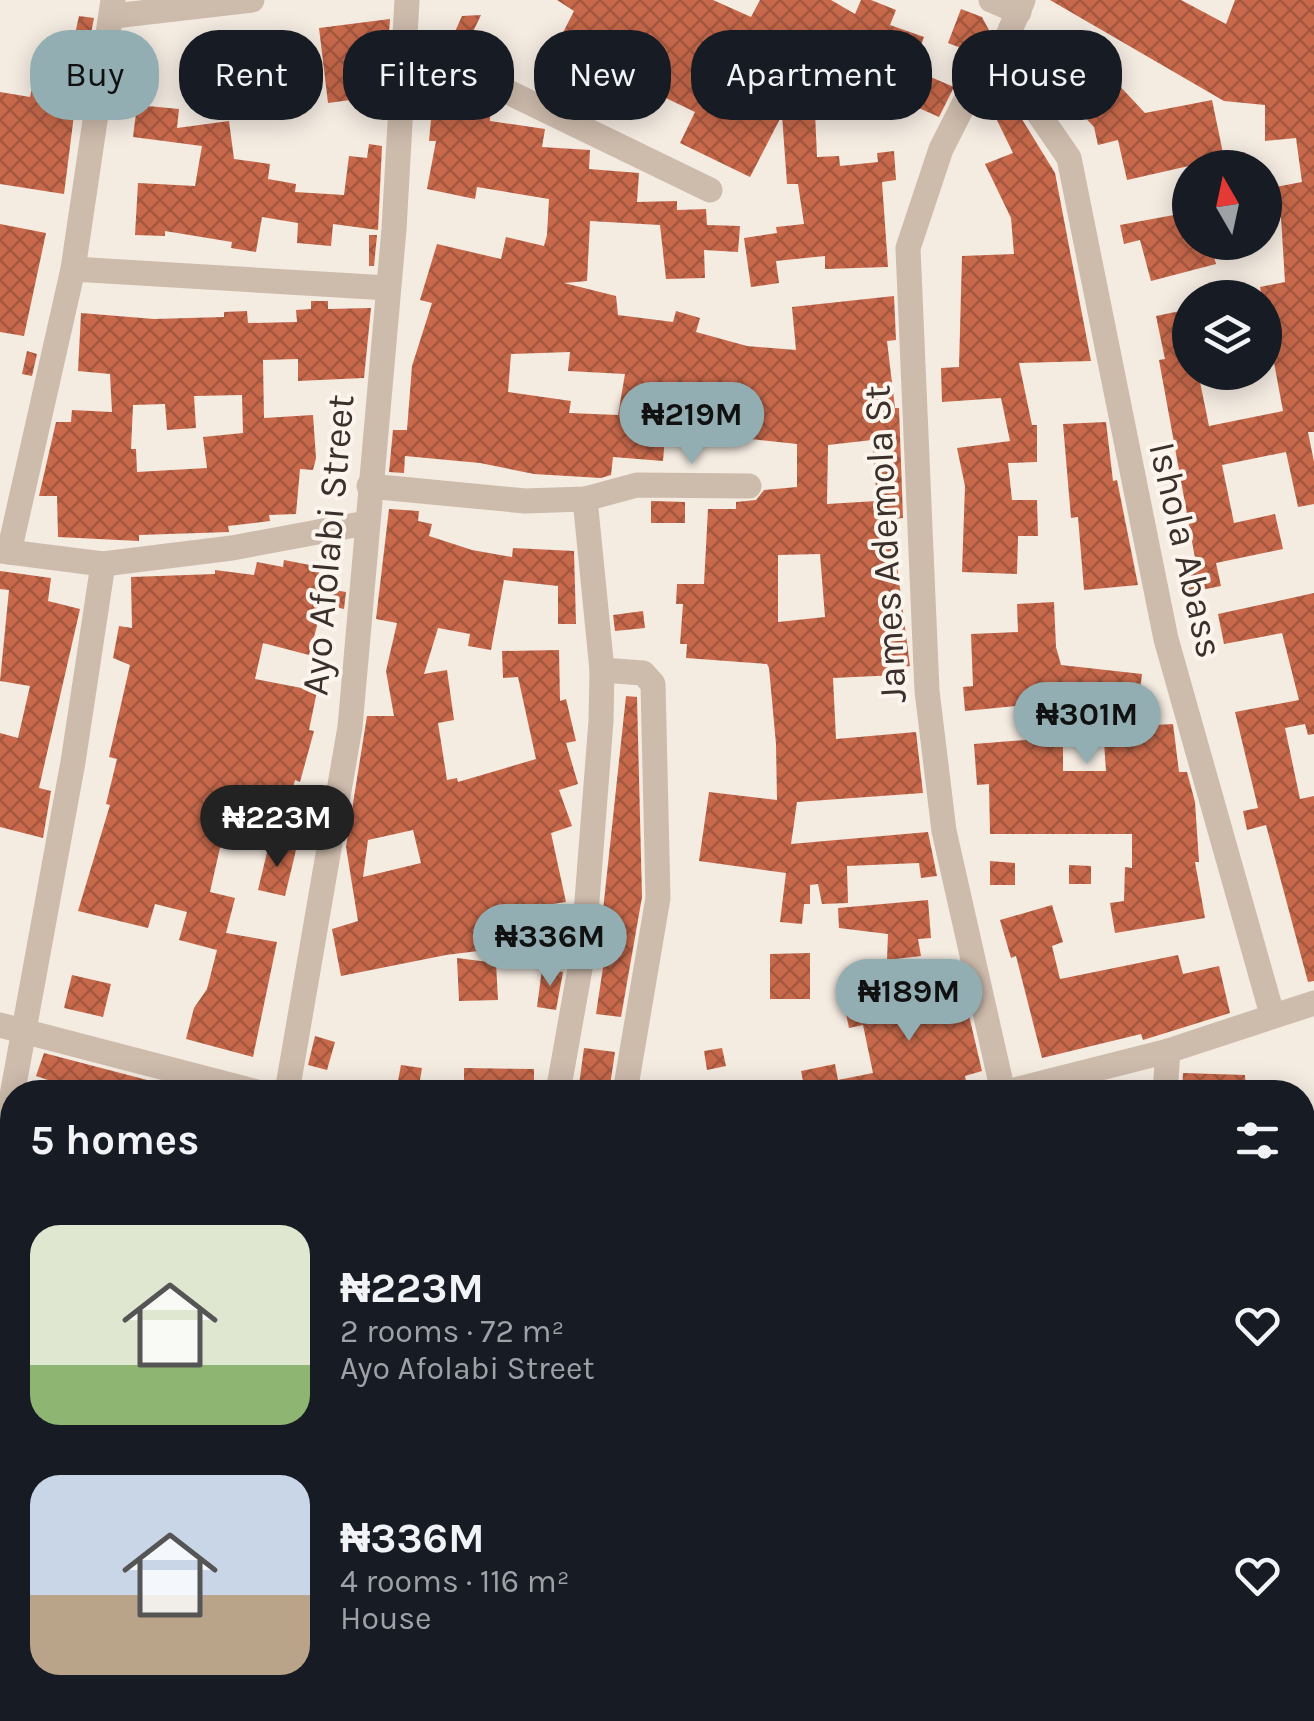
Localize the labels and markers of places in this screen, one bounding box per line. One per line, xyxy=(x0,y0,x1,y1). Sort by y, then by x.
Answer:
pin: ₦219M xyxy=(622,382,762,467)
pin: ₦301M xyxy=(1017,682,1157,767)
pin: ₦223M xyxy=(207,785,347,870)
pin: ₦336M xyxy=(480,904,620,989)
pin: ₦189M xyxy=(839,959,979,1044)

